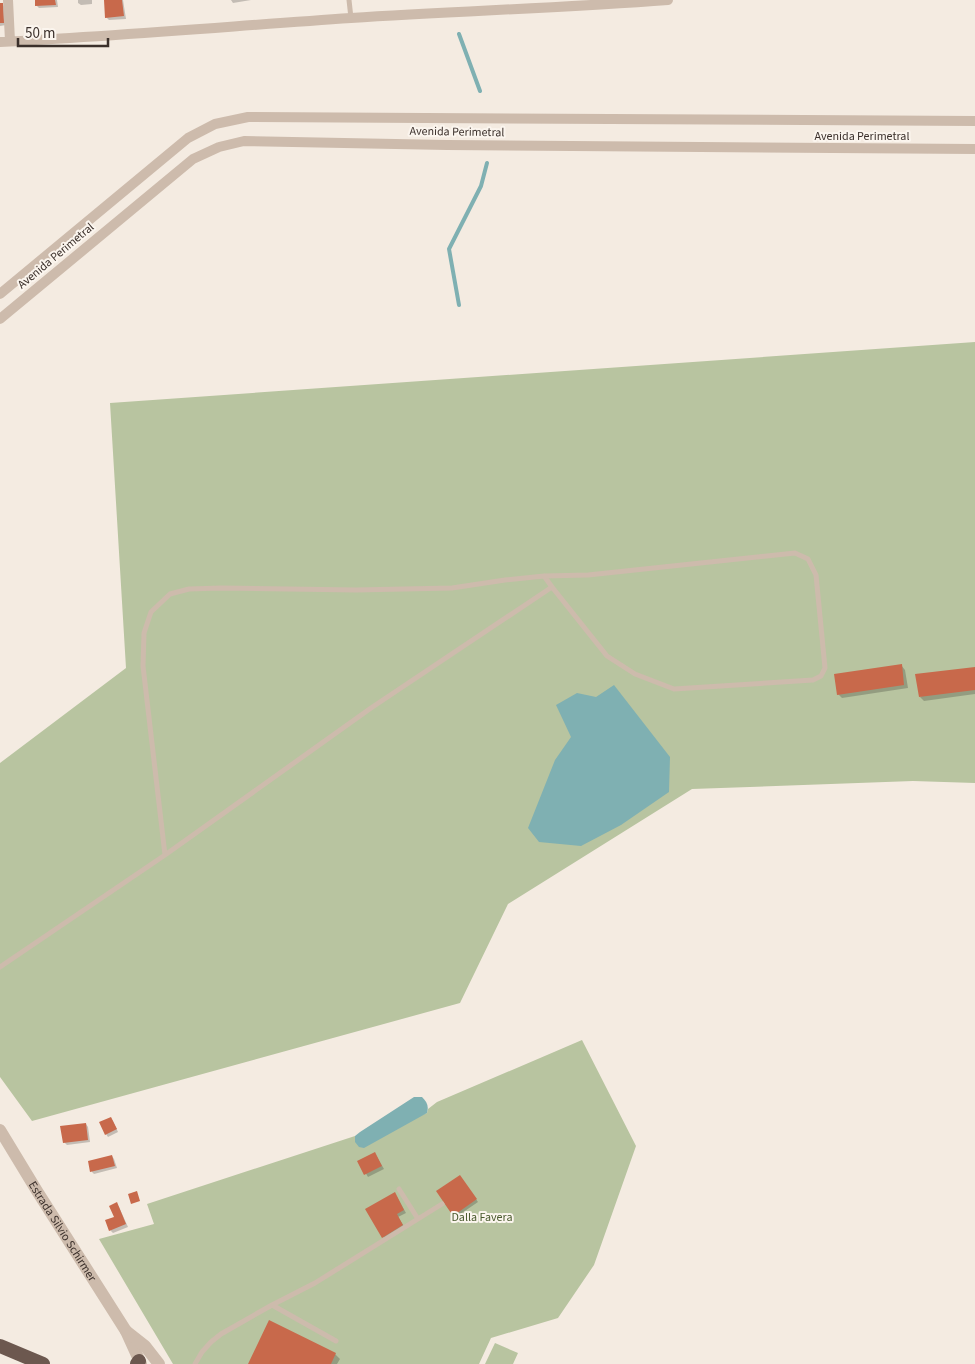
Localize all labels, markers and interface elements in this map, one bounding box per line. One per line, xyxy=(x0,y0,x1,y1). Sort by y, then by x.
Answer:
scale bar xyxy=(18,15,108,47)
text: 50 m xyxy=(25,23,55,44)
street label: Avenida Perimetral xyxy=(409,123,505,141)
street label: Avenida Perimetral xyxy=(815,128,909,145)
street label: Avenida Perimetral xyxy=(14,219,98,293)
street label: Estrada Silvio Schirmer xyxy=(24,1178,101,1285)
park label: Dalla Favera xyxy=(451,1209,513,1226)

